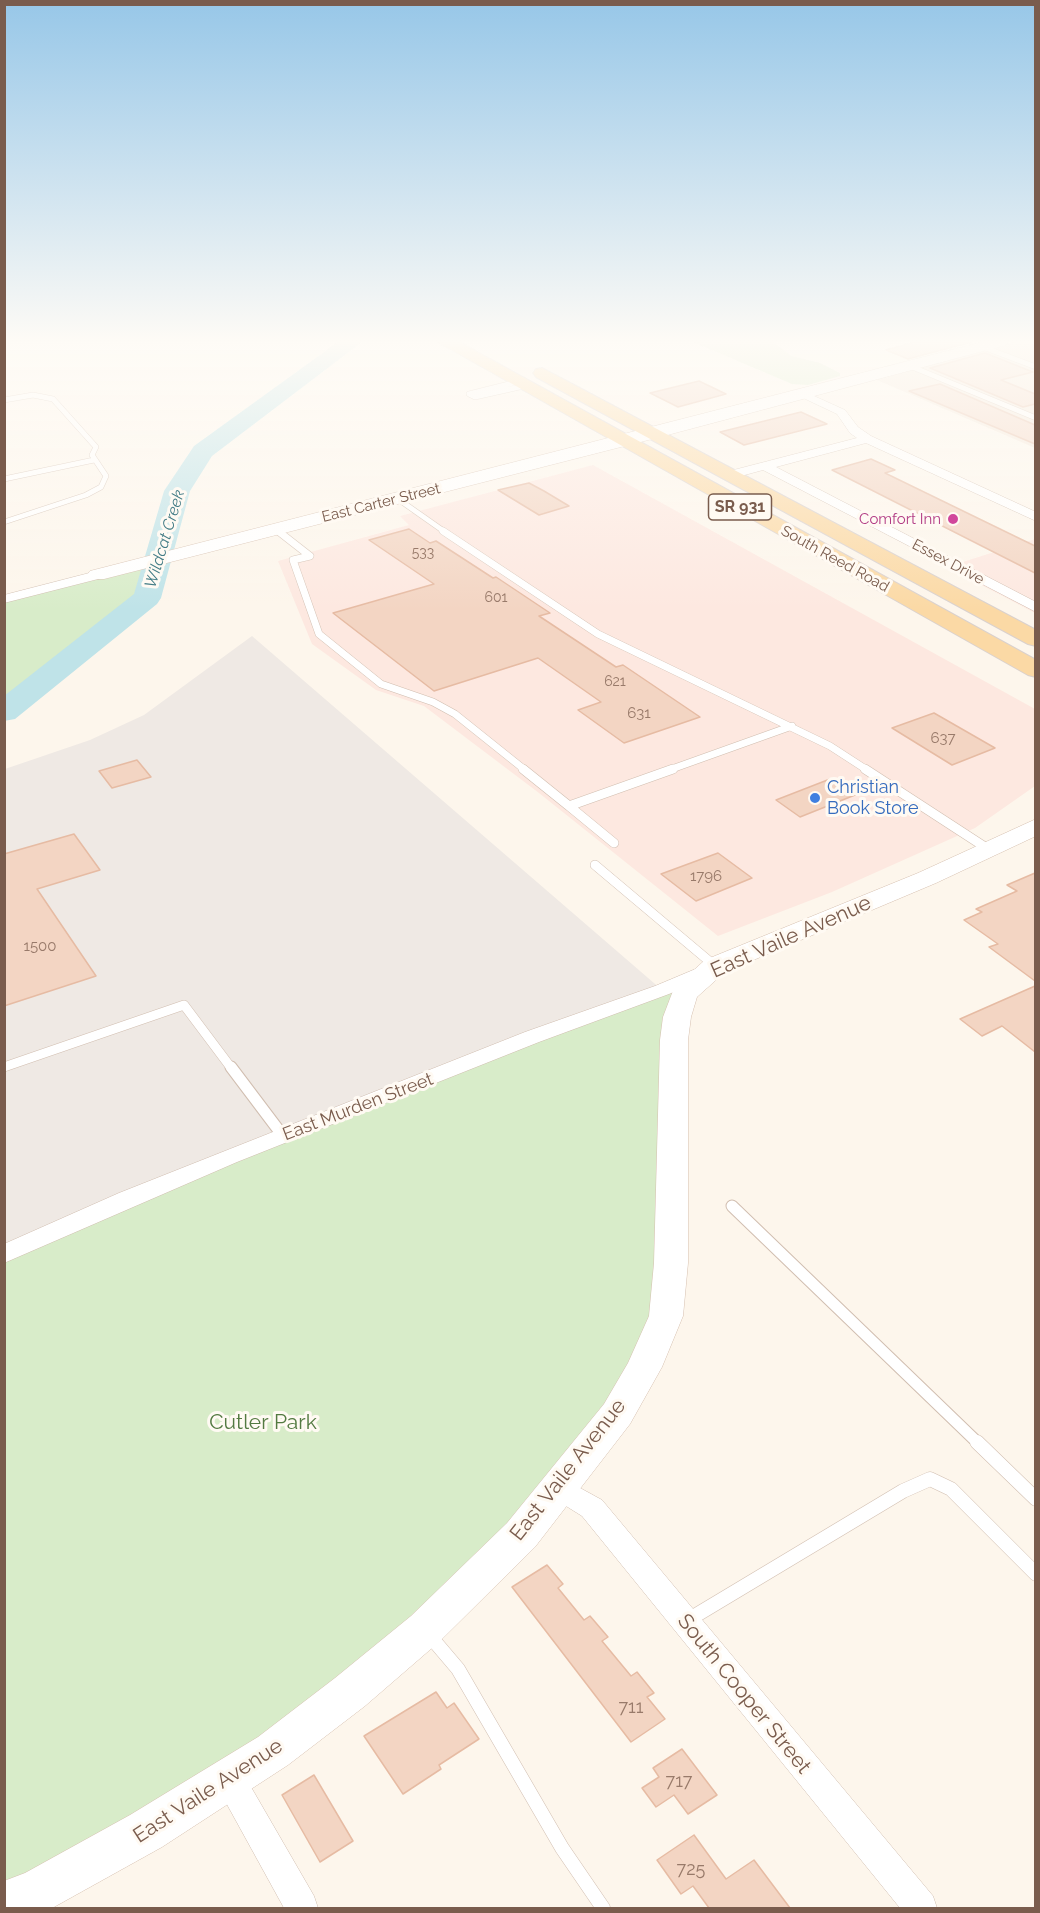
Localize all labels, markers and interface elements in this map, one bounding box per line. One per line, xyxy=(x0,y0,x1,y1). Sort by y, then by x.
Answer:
street label: East Carter Street xyxy=(320,480,442,526)
water label: Wildcat Creek xyxy=(141,488,189,590)
road number: SR 931 xyxy=(708,494,771,520)
place label: Comfort Inn xyxy=(859,510,941,528)
marker: Comfort Inn xyxy=(946,512,960,526)
street label: South Reed Road xyxy=(778,522,892,596)
street label: Essex Drive xyxy=(909,535,987,589)
house number: 533 xyxy=(412,545,434,561)
house number: 601 xyxy=(484,590,508,606)
house number: 621 xyxy=(604,674,626,690)
house number: 631 xyxy=(627,704,651,722)
house number: 637 xyxy=(930,729,956,747)
place label: Christian Book Store xyxy=(827,777,918,820)
marker: Christian Book Store xyxy=(808,791,822,805)
house number: 1796 xyxy=(690,867,722,885)
street label: East Vaile Avenue xyxy=(707,890,875,984)
house number: 1500 xyxy=(24,937,56,955)
street label: East Murden Street xyxy=(280,1068,436,1146)
street label: East Vaile Avenue xyxy=(505,1394,631,1546)
park label: Cutler Park xyxy=(209,1410,317,1436)
street label: South Cooper Street xyxy=(672,1609,816,1779)
house number: 711 xyxy=(618,1697,644,1719)
street label: East Vaile Avenue xyxy=(129,1733,287,1849)
house number: 717 xyxy=(666,1771,692,1793)
house number: 725 xyxy=(677,1859,705,1881)

